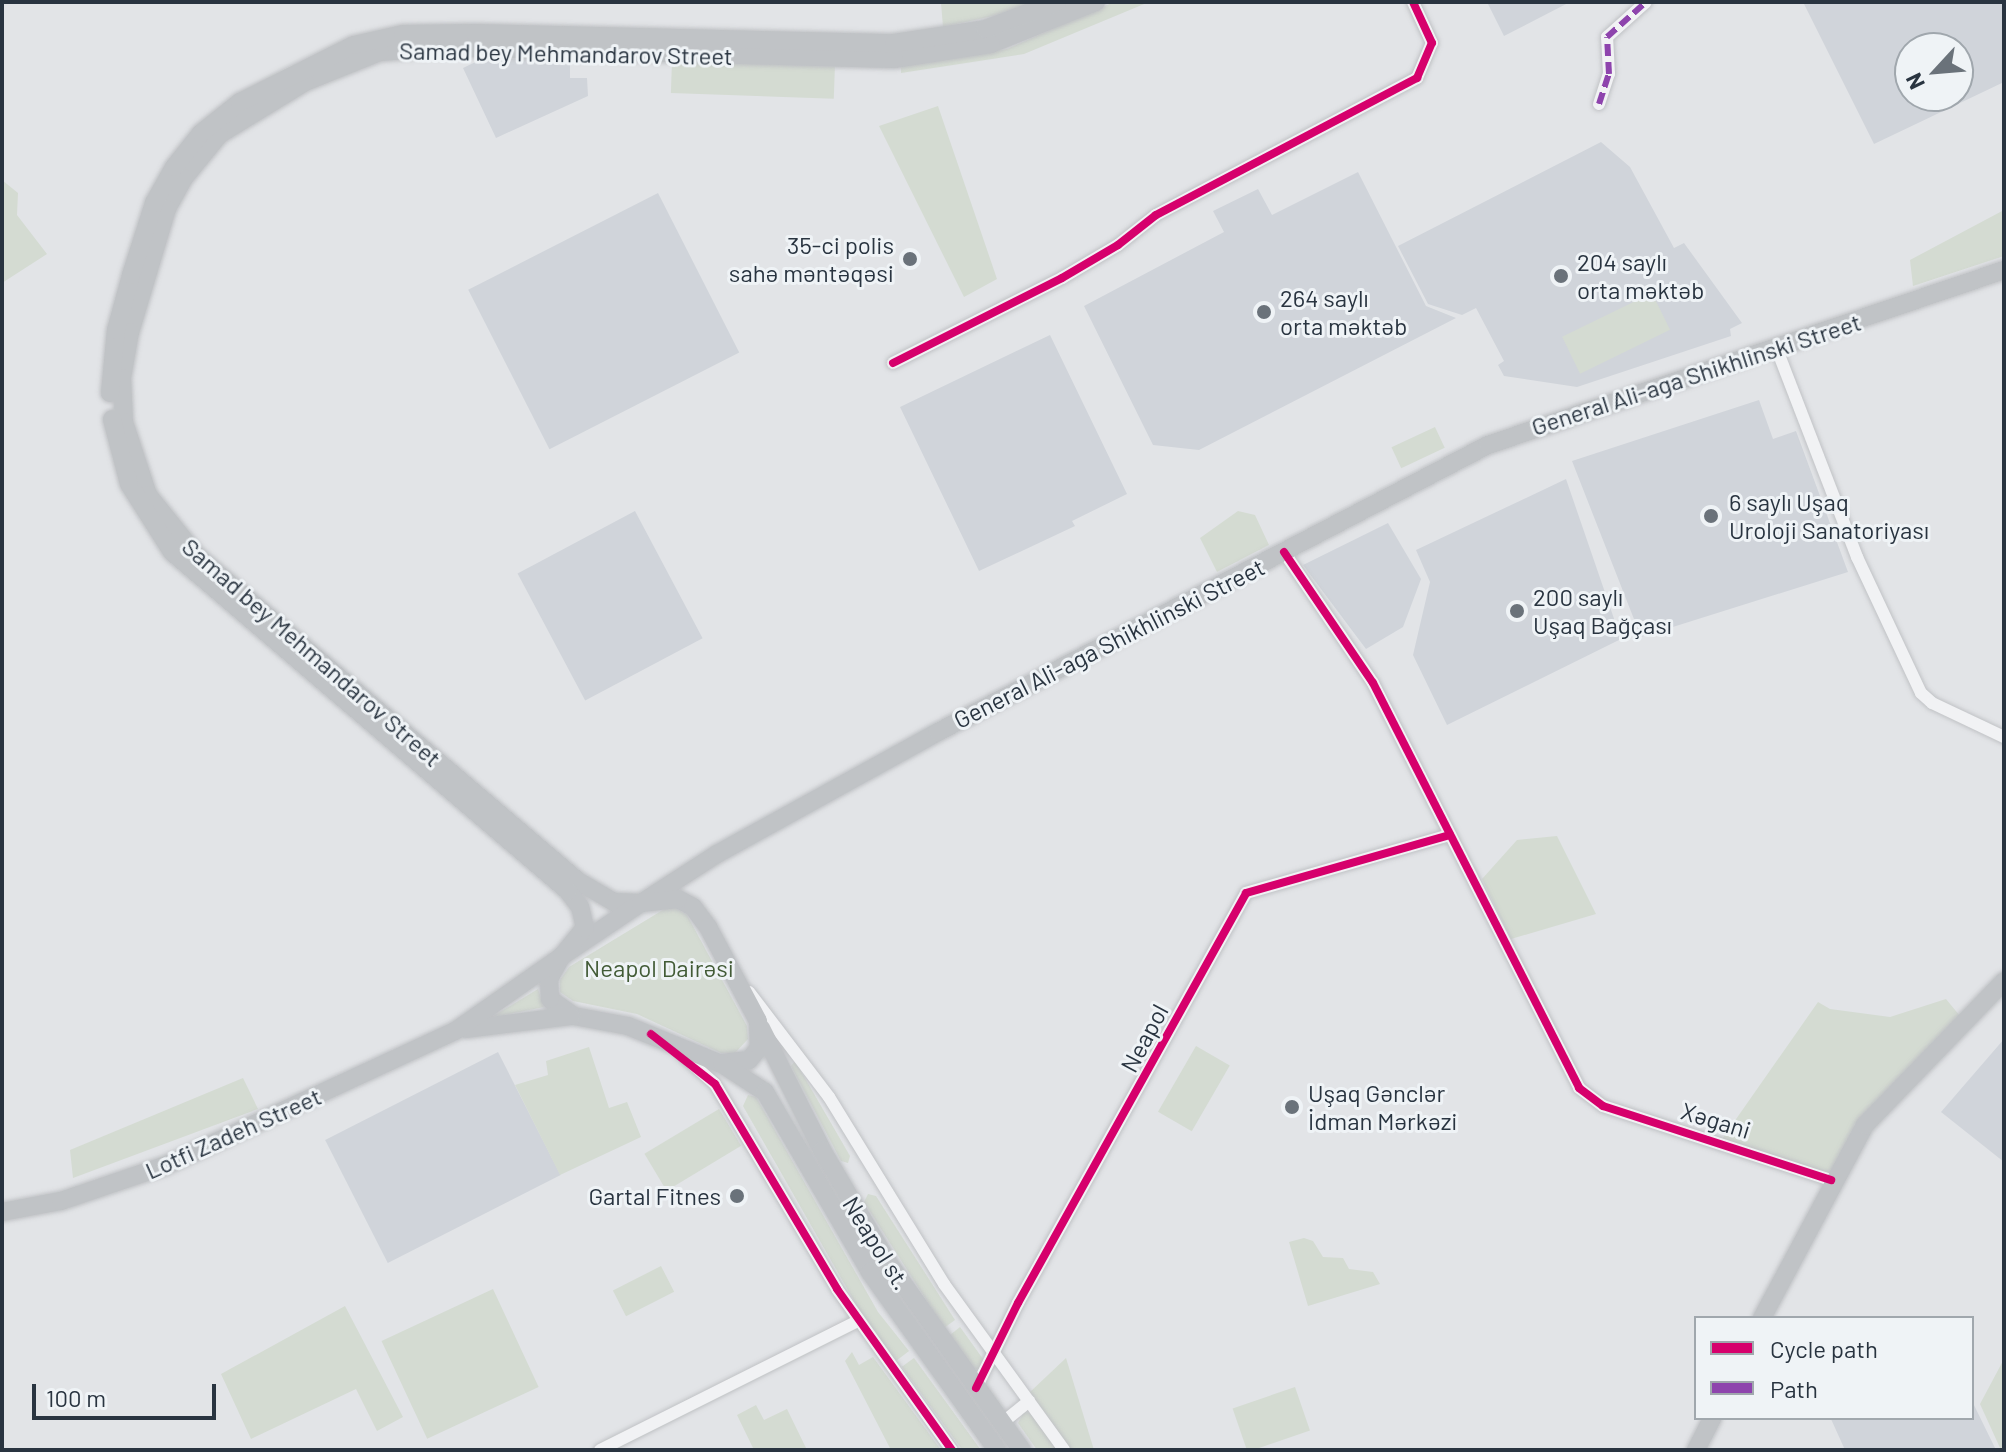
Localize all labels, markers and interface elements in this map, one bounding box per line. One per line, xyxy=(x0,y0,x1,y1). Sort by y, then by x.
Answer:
north arrow xyxy=(1894,32,1974,112)
street label: Samad bey Mehmandarov Street xyxy=(399,36,733,70)
text: N xyxy=(1899,69,1929,94)
place label: 35-ci polis sahə məntəqəsi xyxy=(729,231,894,287)
place label: 204 saylı orta məktəb xyxy=(1577,248,1704,304)
marker: 35-ci polis sahə məntəqəsi xyxy=(901,250,919,268)
marker: 204 saylı orta məktəb xyxy=(1552,267,1570,285)
place label: 264 saylı orta məktəb xyxy=(1280,284,1407,340)
marker: 264 saylı orta məktəb xyxy=(1255,303,1273,321)
street label: General Ali-aga Shikhlinski Street xyxy=(1528,307,1864,441)
place label: 6 saylı Uşaq Uroloji Sanatoriyası xyxy=(1729,488,1929,544)
marker: 6 saylı Uşaq Uroloji Sanatoriyası xyxy=(1700,505,1722,527)
street label: Samad bey Mehmandarov Street xyxy=(177,532,447,772)
street label: General Ali-aga Shikhlinski Street xyxy=(949,552,1269,734)
place label: 200 saylı Uşaq Bağçası xyxy=(1533,583,1672,639)
marker: 200 saylı Uşaq Bağçası xyxy=(1508,602,1526,620)
park label: Neapol Dairəsi xyxy=(584,954,734,982)
street label: Neapol xyxy=(1114,999,1174,1077)
place label: Uşaq Gənclər İdman Mərkəzi xyxy=(1308,1079,1457,1135)
street label: Lotfi Zadeh Street xyxy=(141,1081,325,1185)
street label: Xəgani xyxy=(1678,1096,1754,1144)
marker: Uşaq Gənclər İdman Mərkəzi xyxy=(1283,1098,1301,1116)
place label: Gartal Fitnes xyxy=(588,1182,721,1210)
marker: Gartal Fitnes xyxy=(728,1187,746,1205)
street label: Neapol st. xyxy=(837,1191,917,1295)
legend xyxy=(1694,1316,1974,1420)
text: Cycle path xyxy=(1770,1334,1878,1363)
scale bar xyxy=(36,1368,220,1418)
text: Path xyxy=(1770,1374,1818,1403)
text: 100 m xyxy=(46,1383,106,1412)

